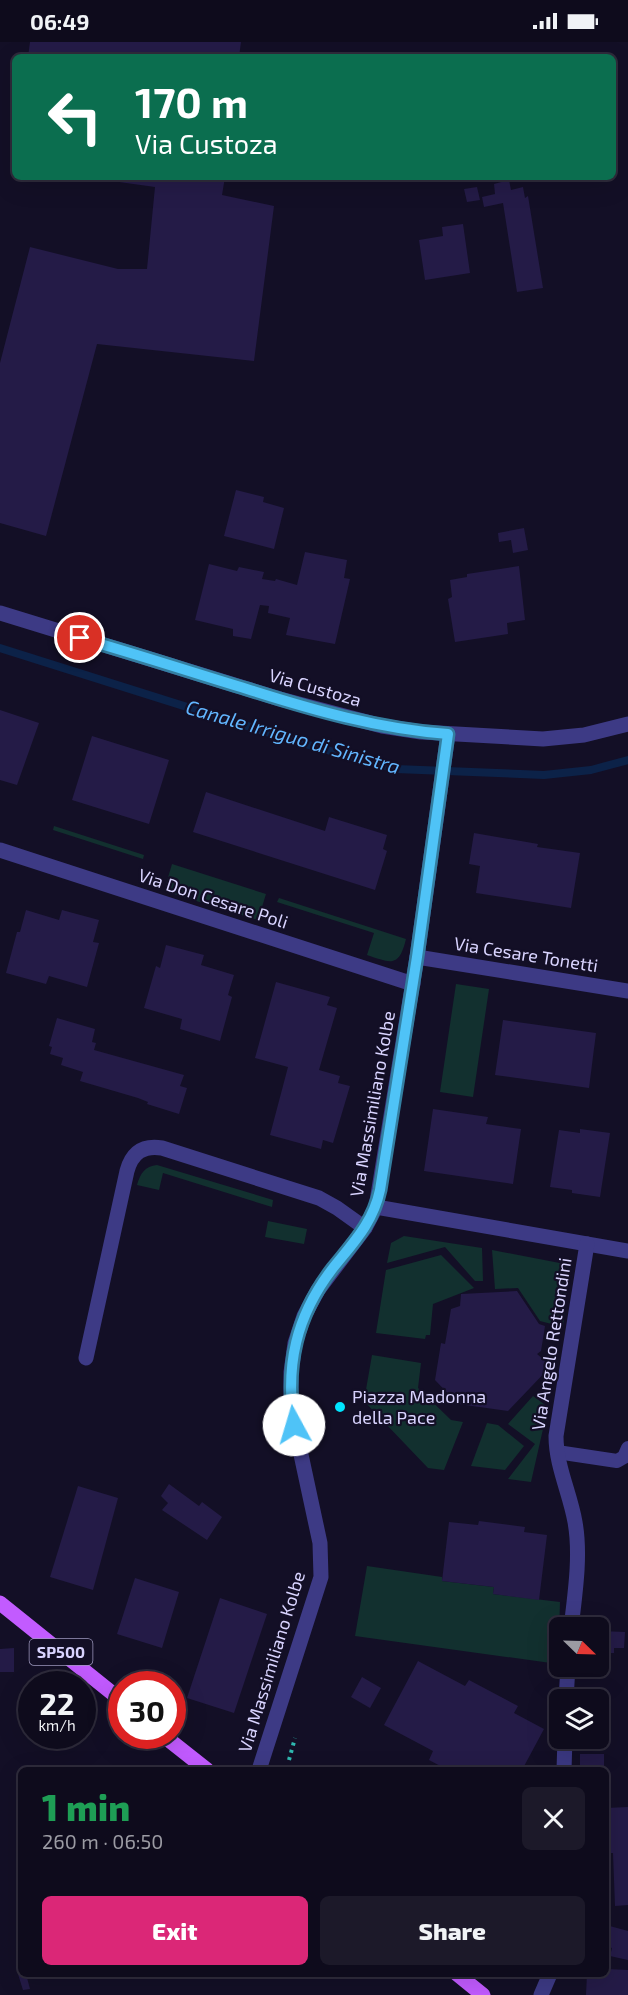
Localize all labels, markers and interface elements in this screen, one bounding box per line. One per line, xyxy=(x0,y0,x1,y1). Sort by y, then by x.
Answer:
text: 06:49 xyxy=(30,8,90,34)
text: 170 m xyxy=(135,76,248,126)
icon: left xyxy=(36,78,114,156)
text: Via Custoza xyxy=(135,127,278,159)
pin xyxy=(54,612,105,663)
icon: arrive xyxy=(63,621,96,654)
street label: Via Custoza xyxy=(267,663,364,711)
water label: Canale Irriguo di Sinistra xyxy=(183,694,403,778)
street label: Via Don Cesare Poli xyxy=(136,863,291,933)
street label: Via Cesare Tonetti xyxy=(453,932,600,976)
street label: Via Massimiliano Kolbe xyxy=(345,1009,399,1198)
street label: Via Angelo Rettondini xyxy=(526,1256,576,1432)
place label: Piazza Madonna della Pace xyxy=(352,1385,486,1428)
position arrow xyxy=(262,1393,326,1457)
marker: Piazza Madonna della Pace xyxy=(333,1400,347,1414)
street label: Via Massimiliano Kolbe xyxy=(233,1568,309,1755)
north arrow xyxy=(549,1617,609,1677)
map controls xyxy=(549,1617,609,1749)
road number: SP500 xyxy=(29,1639,92,1665)
speed limit sign: 30 xyxy=(108,1671,186,1749)
text: 22 xyxy=(40,1685,74,1721)
button: layers xyxy=(549,1689,609,1749)
text: km/h xyxy=(38,1716,76,1734)
text: 1 min xyxy=(42,1785,130,1828)
button: close xyxy=(522,1787,585,1850)
text: 260 m · 06:50 xyxy=(42,1829,163,1853)
button: Exit xyxy=(42,1896,308,1965)
button: Share xyxy=(320,1896,585,1965)

